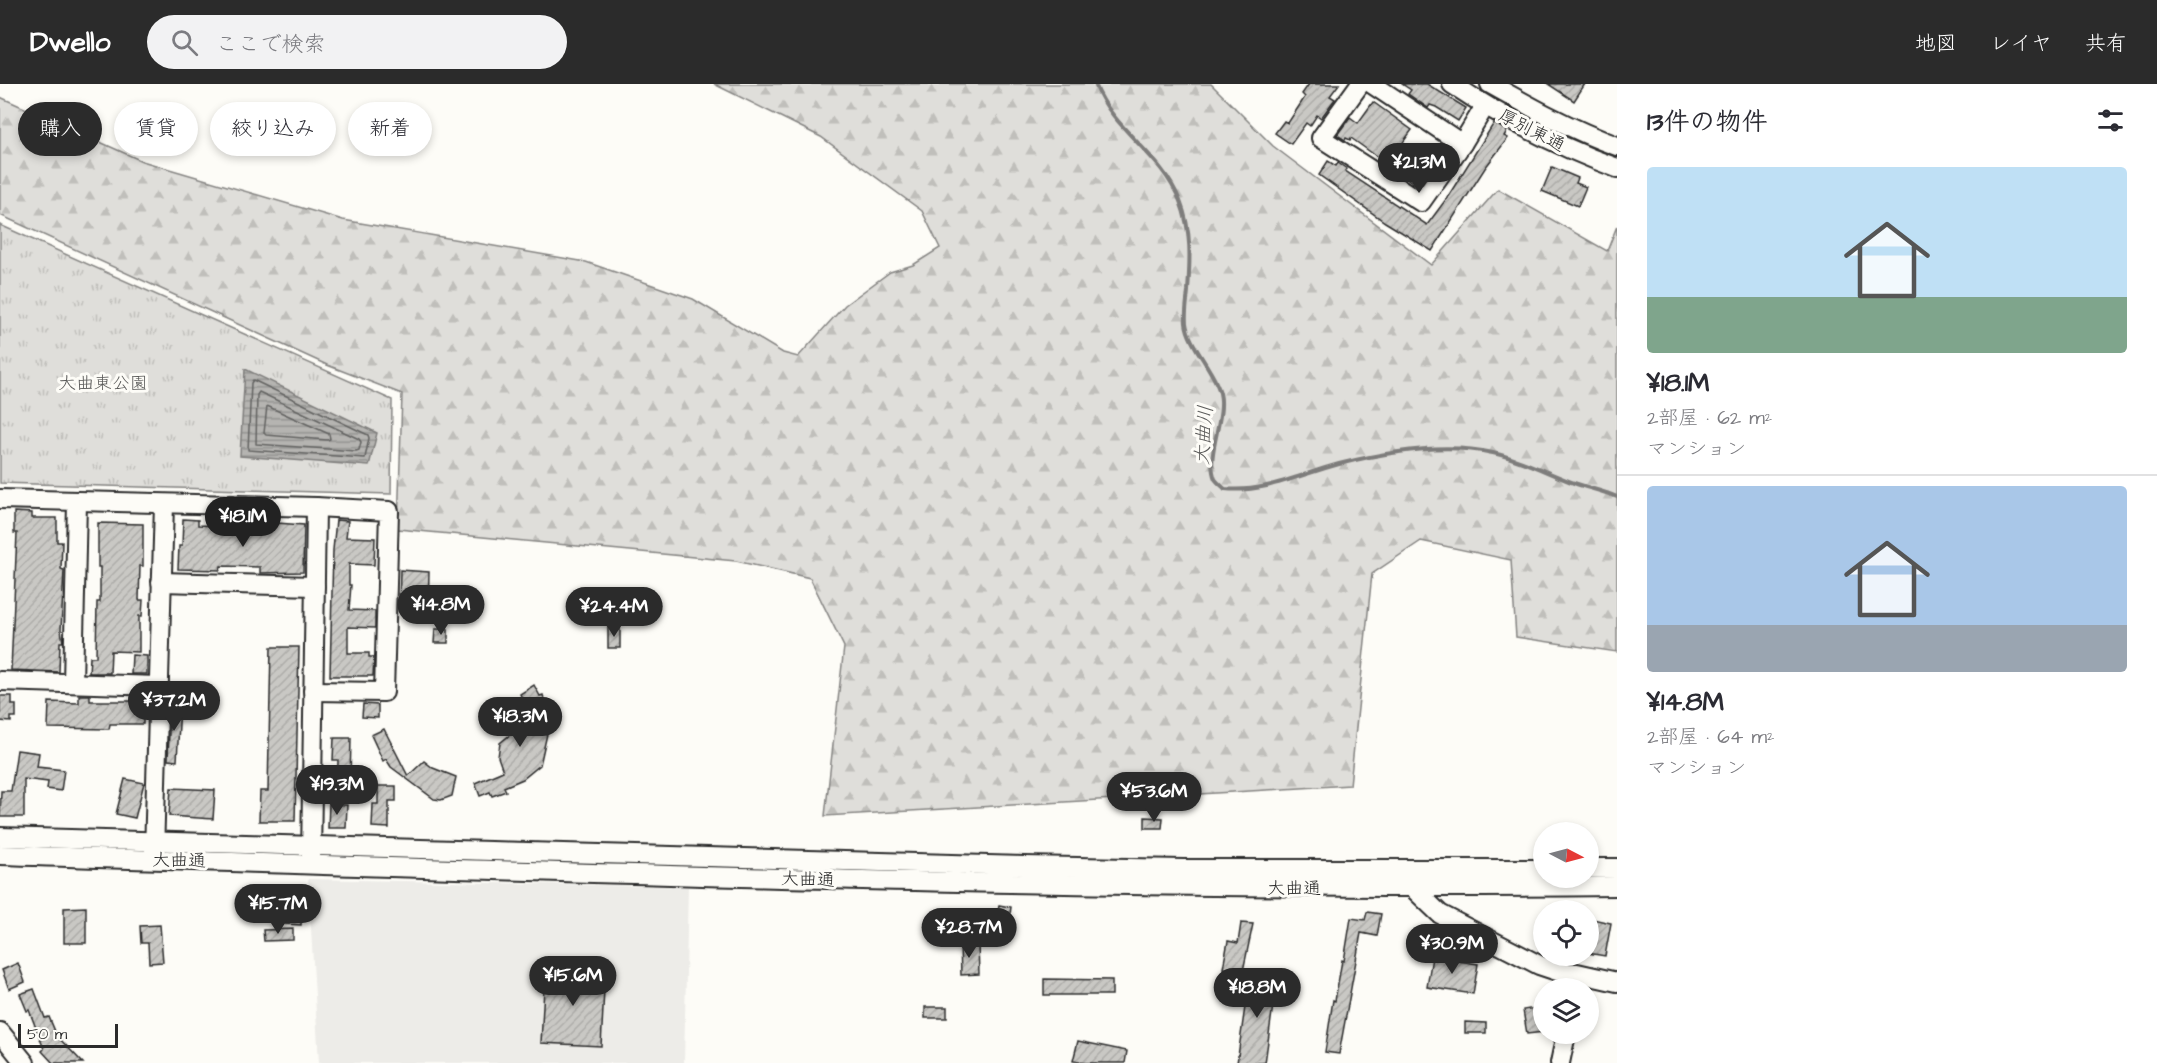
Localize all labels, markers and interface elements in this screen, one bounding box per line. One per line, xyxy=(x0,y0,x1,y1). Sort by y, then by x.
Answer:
search box xyxy=(147,15,567,69)
text: Dwello xyxy=(30,23,111,62)
icon: search xyxy=(168,26,201,59)
text: ここで検索 xyxy=(216,29,326,60)
text: 地図 xyxy=(1915,29,1957,58)
text: レイヤ xyxy=(1990,29,2052,58)
text: 共有 xyxy=(2085,29,2127,58)
chip: 購入 xyxy=(18,102,102,156)
chip: 賃貸 xyxy=(114,102,198,156)
chip: 絞り込み xyxy=(210,102,336,156)
chip: 新着 xyxy=(348,102,432,156)
street label: 厚別東通 xyxy=(1494,103,1570,158)
text: 13件の物件 xyxy=(1647,104,1768,140)
icon: filters xyxy=(2094,104,2127,137)
pin: ¥21.3M xyxy=(1370,143,1468,194)
text: ¥21.3M xyxy=(1392,148,1446,176)
icon: home xyxy=(1833,206,1941,314)
text: ¥18.1M xyxy=(1647,365,1710,401)
park label: 大曲東公園 xyxy=(58,371,148,396)
water label: 大曲川 xyxy=(1188,404,1220,466)
text: 2部屋 · 62 m² xyxy=(1647,404,1772,432)
text: マンション xyxy=(1647,435,1746,463)
pin: ¥18.1M xyxy=(194,497,292,548)
text: ¥18.1M xyxy=(219,502,267,530)
icon: home xyxy=(1833,525,1941,633)
pin: ¥14.8M xyxy=(392,585,490,636)
pin: ¥24.4M xyxy=(565,587,663,638)
text: ¥14.8M xyxy=(411,590,471,618)
text: ¥24.4M xyxy=(580,592,648,620)
pin: ¥37.2M xyxy=(125,681,223,732)
text: ¥14.8M xyxy=(1647,684,1724,720)
text: ¥37.2M xyxy=(142,686,206,714)
pin: ¥18.3M xyxy=(471,697,569,748)
text: ¥18.3M xyxy=(492,702,548,730)
text: 2部屋 · 64 m² xyxy=(1647,723,1775,751)
text: マンション xyxy=(1647,754,1746,782)
pin: ¥19.3M xyxy=(288,765,386,816)
text: ¥19.3M xyxy=(310,770,364,798)
pin: ¥53.6M xyxy=(1105,772,1203,823)
text: ¥53.6M xyxy=(1121,777,1187,805)
north arrow xyxy=(1533,822,1599,888)
map controls xyxy=(1533,822,1599,1044)
street label: 大曲通 xyxy=(152,848,206,873)
street label: 大曲通 xyxy=(781,866,835,893)
street label: 大曲通 xyxy=(1267,876,1321,901)
pin: ¥15.7M xyxy=(229,884,327,935)
text: ¥15.7M xyxy=(248,889,308,917)
button: locate xyxy=(1533,900,1599,966)
pin: ¥28.7M xyxy=(920,908,1018,959)
text: ¥28.7M xyxy=(936,913,1002,941)
pin: ¥30.9M xyxy=(1403,924,1501,975)
text: ¥30.9M xyxy=(1420,929,1484,957)
pin: ¥15.6M xyxy=(524,956,622,1007)
text: ¥15.6M xyxy=(543,961,603,989)
pin: ¥18.8M xyxy=(1208,968,1306,1019)
text: ¥18.8M xyxy=(1228,973,1286,1001)
button: layers xyxy=(1533,978,1599,1044)
scale bar xyxy=(18,1021,118,1048)
text: 50 m xyxy=(27,1023,67,1045)

